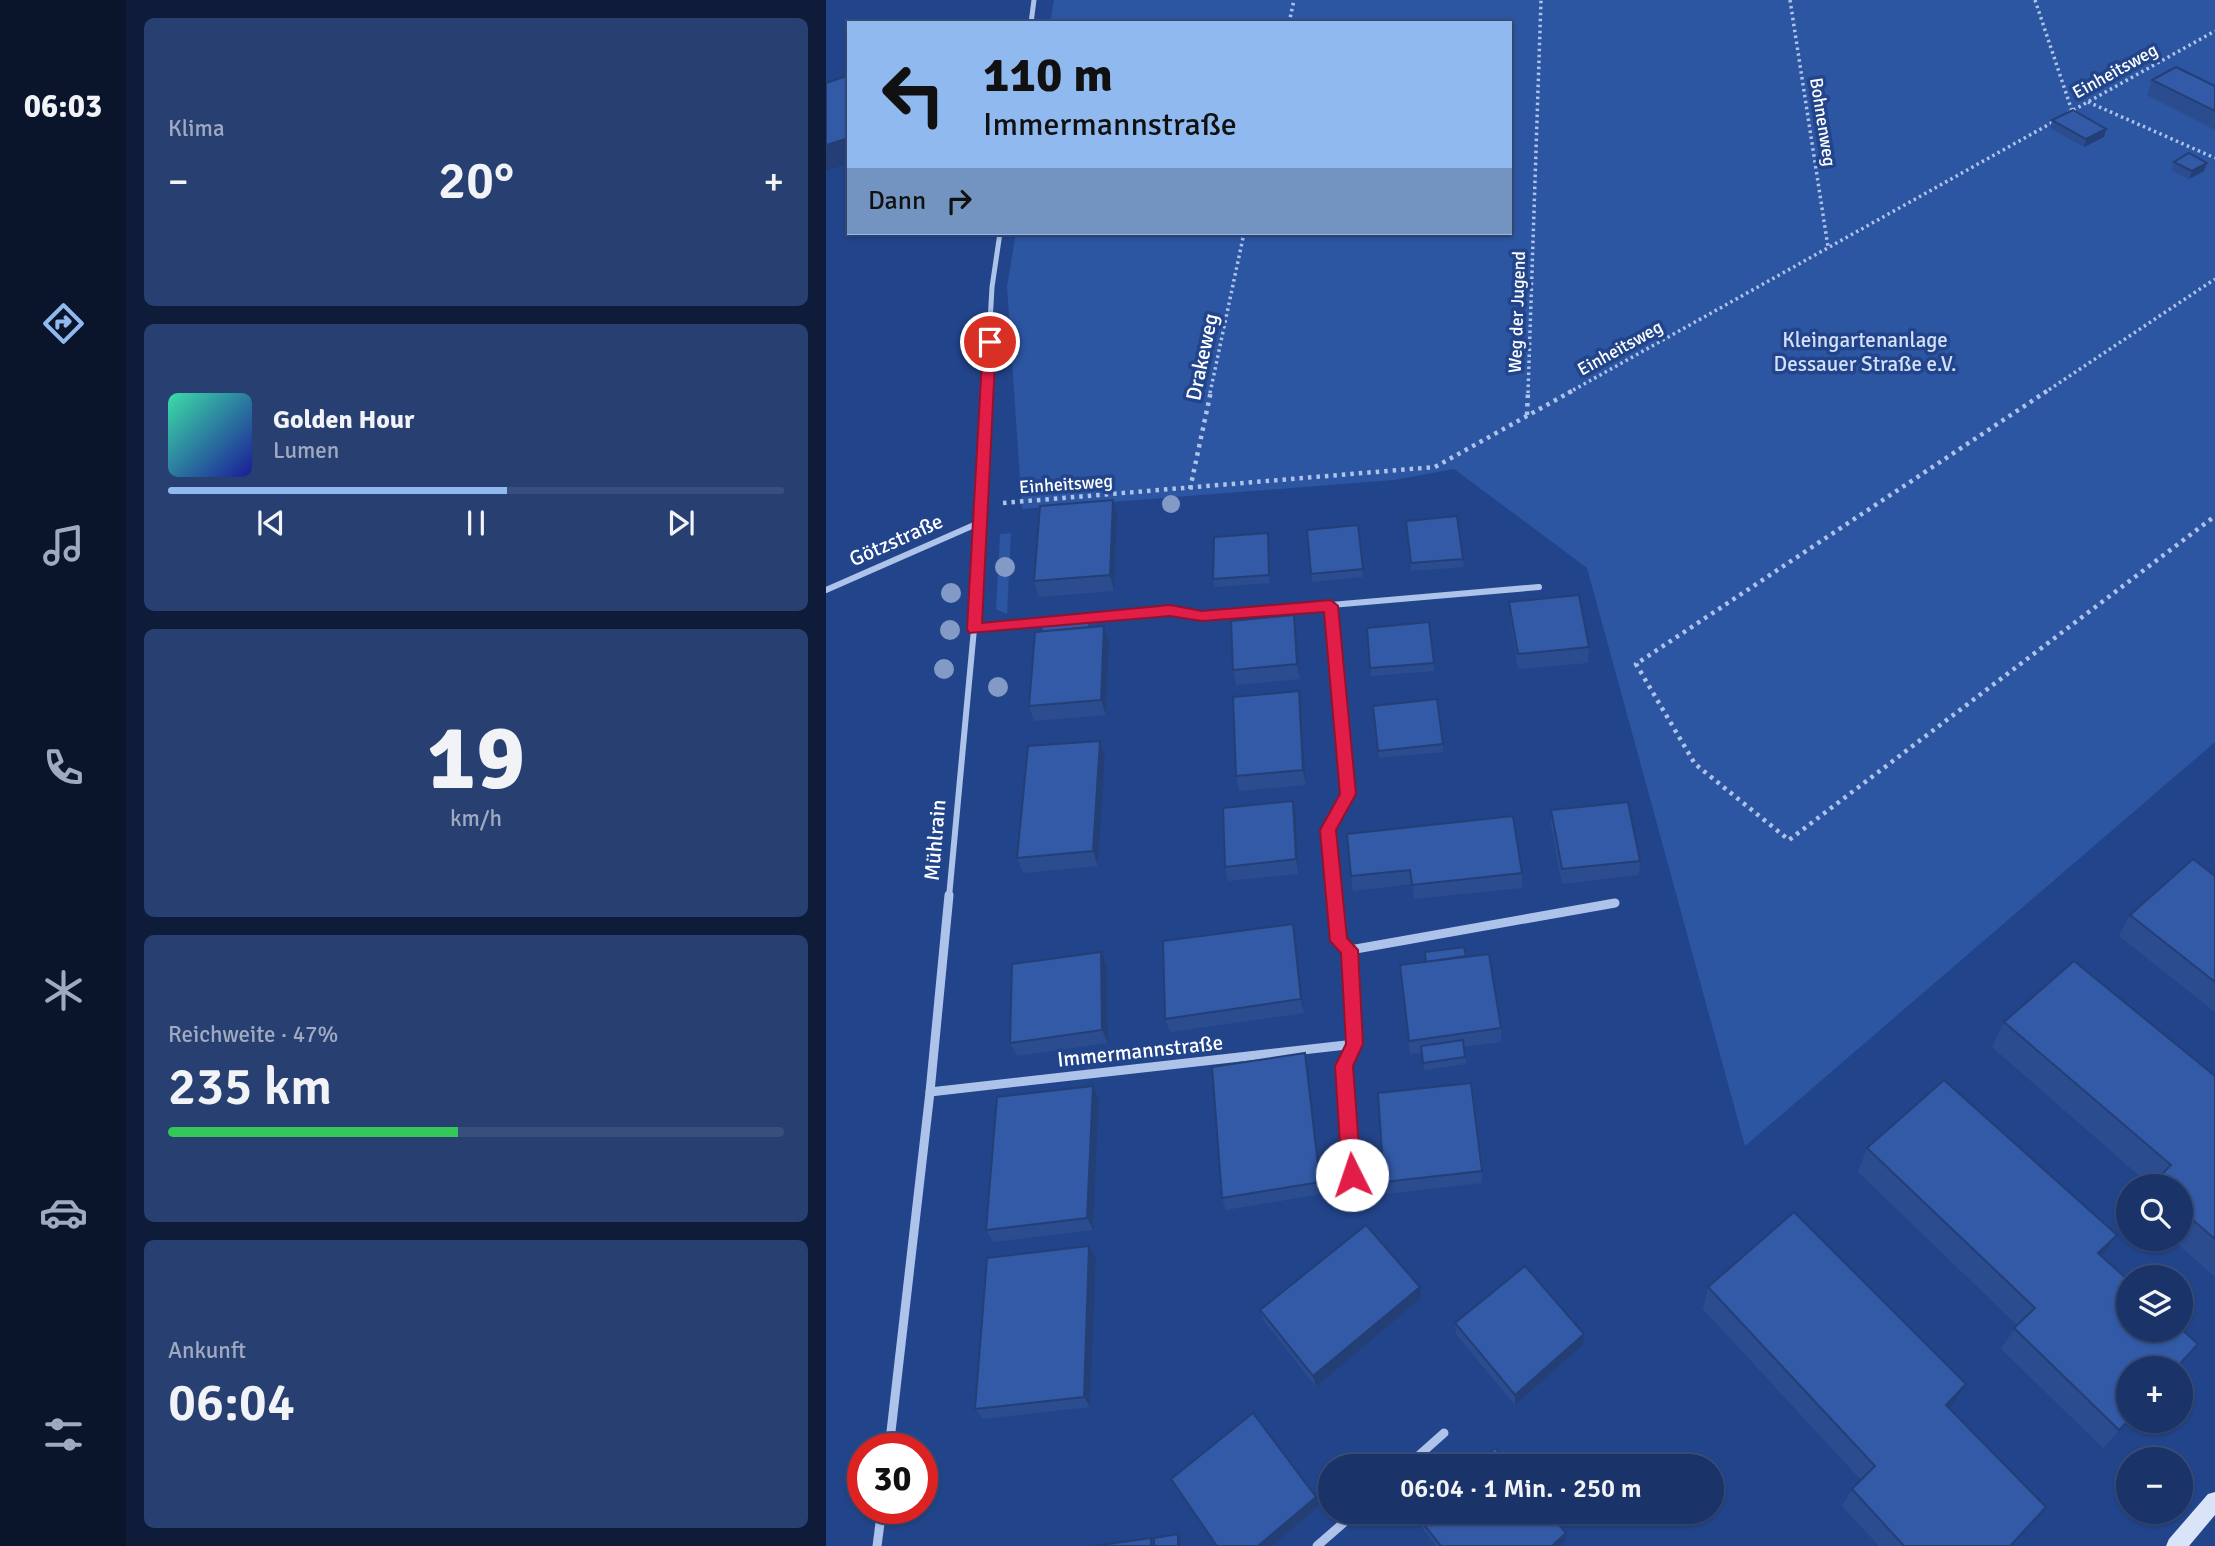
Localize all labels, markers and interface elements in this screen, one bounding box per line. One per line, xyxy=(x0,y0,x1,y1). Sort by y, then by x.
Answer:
street label: Einheitsweg xyxy=(2069,39,2161,103)
text: 110 m xyxy=(983,45,1113,105)
icon: left xyxy=(868,49,959,140)
street label: Bohnenweg xyxy=(1805,76,1841,168)
text: 06:03 xyxy=(24,87,102,126)
text: Immermannstraße xyxy=(983,105,1237,144)
text: Klima xyxy=(168,114,225,143)
text: 20° xyxy=(438,149,514,213)
text: − xyxy=(168,158,189,205)
text: + xyxy=(763,158,784,205)
icon: right xyxy=(940,182,978,220)
text: Dann xyxy=(868,185,926,217)
street label: Weg der Jugend xyxy=(1504,251,1530,373)
icon: directions xyxy=(39,299,88,348)
street label: Drakeweg xyxy=(1180,311,1224,403)
pin xyxy=(960,312,1020,372)
street label: Einheitsweg xyxy=(1574,316,1666,380)
icon: arrive xyxy=(971,323,1009,361)
park label: Kleingartenanlage Dessauer Straße e.V. xyxy=(1774,327,1956,377)
text: Golden Hour xyxy=(273,404,414,436)
text: Lumen xyxy=(273,436,339,465)
street label: Einheitsweg xyxy=(1018,470,1114,498)
icon: previous xyxy=(252,504,290,542)
icon: pause xyxy=(457,504,495,542)
icon: next xyxy=(662,504,700,542)
street label: Götzstraße xyxy=(845,508,947,572)
icon: music xyxy=(39,521,88,570)
text: 19 xyxy=(427,702,525,815)
icon: phone xyxy=(39,743,88,792)
street label: Mühlrain xyxy=(918,798,952,882)
text: km/h xyxy=(450,804,502,833)
icon: climate xyxy=(39,966,88,1015)
text: Reichweite · 47% xyxy=(168,1020,338,1049)
street label: Immermannstraße xyxy=(1056,1029,1224,1073)
text: 235 km xyxy=(168,1055,332,1119)
position arrow xyxy=(1315,1138,1389,1212)
map controls xyxy=(2116,1174,2193,1524)
button: search xyxy=(2116,1174,2193,1251)
icon: car xyxy=(39,1188,88,1237)
button: layers xyxy=(2116,1265,2193,1342)
text: Ankunft xyxy=(168,1336,246,1365)
button: + xyxy=(2116,1356,2193,1433)
text: 06:04 xyxy=(168,1371,295,1435)
icon: filters xyxy=(39,1410,88,1459)
speed limit sign: 30 xyxy=(847,1433,938,1524)
button: − xyxy=(2116,1447,2193,1524)
text: 06:04 · 1 Min. · 250 m xyxy=(1400,1473,1642,1505)

